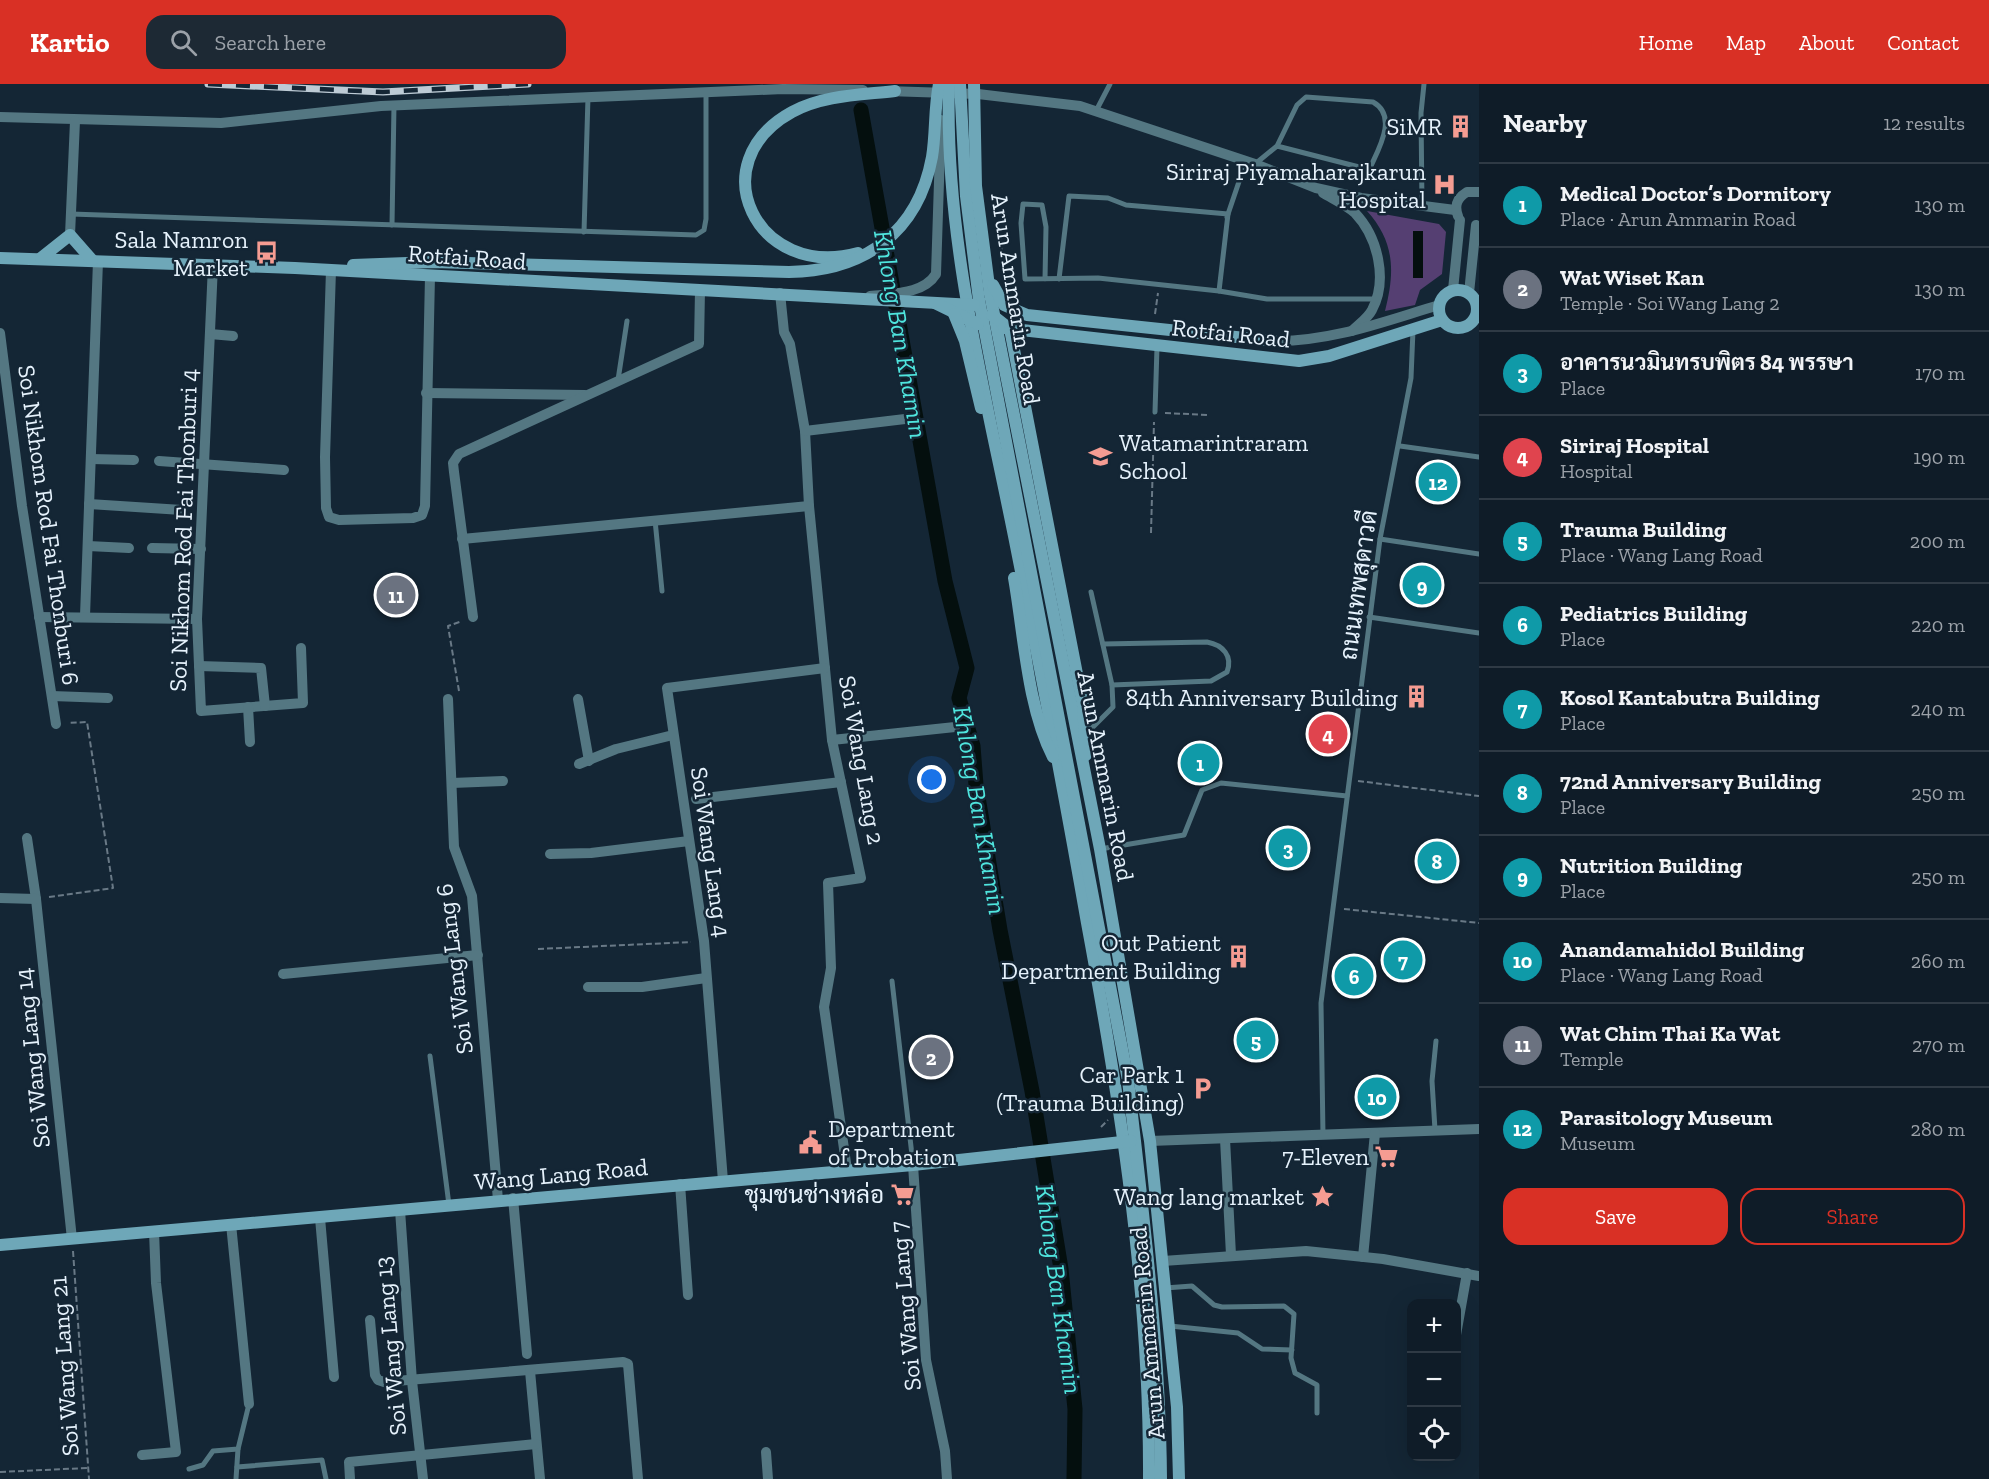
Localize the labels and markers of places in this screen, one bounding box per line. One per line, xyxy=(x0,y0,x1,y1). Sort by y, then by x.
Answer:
place label: SiMR xyxy=(1387,112,1442,141)
building icon: SiMR xyxy=(1447,113,1473,139)
place label: Siriraj Piyamaharajkarun Hospital xyxy=(1166,157,1426,214)
hospital icon: Siriraj Piyamaharajkarun Hospital xyxy=(1431,172,1457,198)
place label: Sala Namron Market xyxy=(115,225,248,282)
bus stop icon: Sala Namron Market xyxy=(253,240,279,266)
place label: Watamarintraram School xyxy=(1119,428,1309,485)
school or university icon: Watamarintraram School xyxy=(1088,443,1114,469)
pin: 12 xyxy=(1418,460,1458,504)
pin: 9 xyxy=(1402,562,1442,608)
pin: 11 xyxy=(376,572,416,618)
place label: 84th Anniversary Building xyxy=(1126,683,1398,712)
building icon: 84th Anniversary Building xyxy=(1403,684,1429,710)
pin: 4 xyxy=(1308,712,1348,756)
pin: 1 xyxy=(1180,740,1220,786)
pin: 3 xyxy=(1268,826,1308,870)
pin: 8 xyxy=(1418,838,1456,884)
place label: Out Patient Department Building xyxy=(1001,928,1221,985)
pin: 7 xyxy=(1384,938,1422,982)
building icon: Out Patient Department Building xyxy=(1226,943,1252,969)
pin: 6 xyxy=(1334,954,1374,998)
pin: 5 xyxy=(1236,1018,1276,1062)
pin: 2 xyxy=(912,1034,950,1080)
place label: Car Park 1 (Trauma Building) xyxy=(996,1060,1184,1117)
pin: 10 xyxy=(1358,1074,1396,1120)
parking icon: Car Park 1 (Trauma Building) xyxy=(1189,1075,1215,1101)
place label: Department of Probation xyxy=(828,1114,956,1171)
public building icon: Department of Probation xyxy=(797,1129,823,1155)
place label: 7-Eleven xyxy=(1282,1142,1369,1171)
supermarket icon: 7-Eleven xyxy=(1374,1143,1400,1169)
place label: ชุมชนช่างหล่อ xyxy=(745,1180,884,1211)
supermarket icon: ชุมชนช่างหล่อ xyxy=(889,1181,915,1207)
place label: Wang lang market xyxy=(1114,1182,1304,1211)
place icon: Wang lang market xyxy=(1309,1183,1335,1209)

